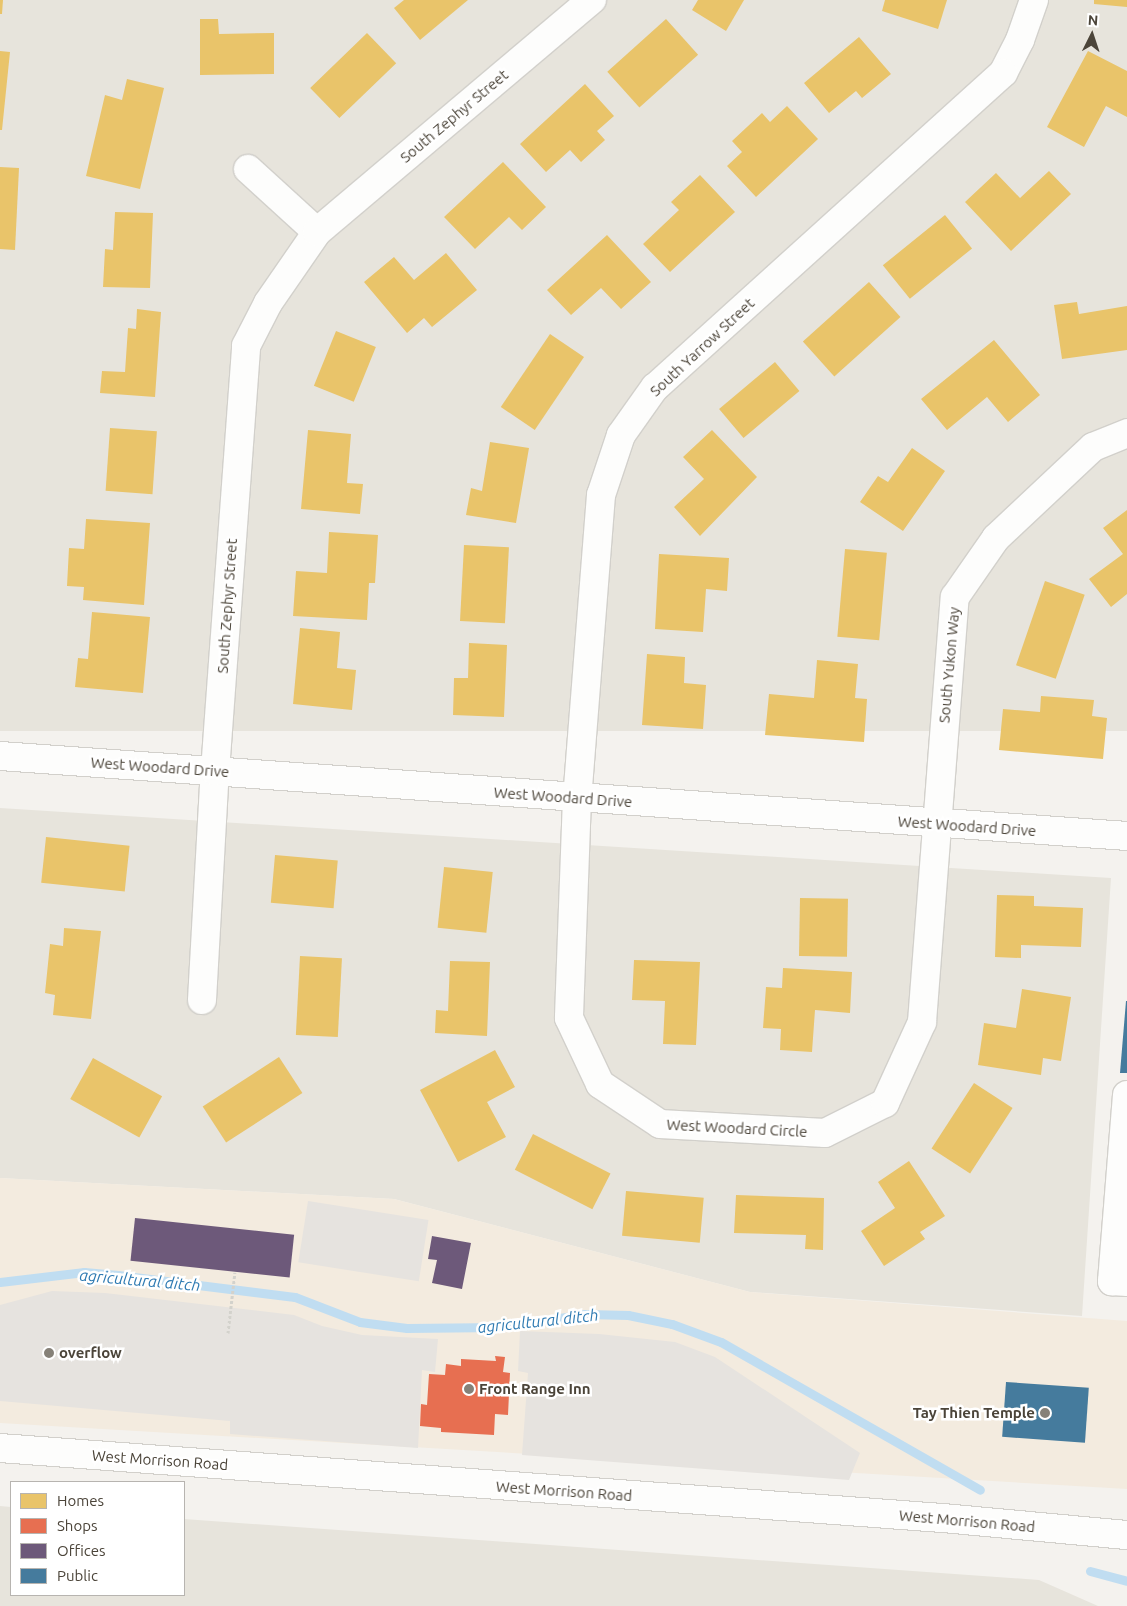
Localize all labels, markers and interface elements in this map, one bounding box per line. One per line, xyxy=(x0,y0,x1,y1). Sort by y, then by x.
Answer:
north arrow xyxy=(1067,10,1117,60)
text: N xyxy=(1087,12,1099,28)
street label: South Zephyr Street xyxy=(396,66,512,166)
street label: South Yarrow Street xyxy=(646,294,758,400)
street label: South Zephyr Street xyxy=(213,538,241,674)
street label: South Yukon Way xyxy=(935,606,963,724)
street label: West Woodard Drive xyxy=(90,753,230,781)
street label: West Woodard Drive xyxy=(493,783,633,811)
street label: West Woodard Drive xyxy=(897,812,1037,840)
street label: West Woodard Circle xyxy=(666,1115,808,1141)
water label: agricultural ditch xyxy=(79,1265,201,1295)
water label: agricultural ditch xyxy=(477,1305,599,1337)
place label: overflow xyxy=(59,1344,122,1362)
marker: overflow xyxy=(43,1347,55,1359)
place label: Front Range Inn xyxy=(479,1380,591,1398)
marker: Front Range Inn xyxy=(463,1383,475,1395)
place label: Tay Thien Temple xyxy=(913,1404,1035,1422)
marker: Tay Thien Temple xyxy=(1039,1407,1051,1419)
street label: West Morrison Road xyxy=(91,1446,229,1474)
street label: West Morrison Road xyxy=(495,1477,633,1505)
legend xyxy=(10,1481,185,1596)
text: Homes xyxy=(57,1492,104,1509)
street label: West Morrison Road xyxy=(898,1506,1036,1536)
text: Shops xyxy=(57,1517,98,1534)
text: Offices xyxy=(57,1542,105,1559)
text: Public xyxy=(57,1567,98,1584)

